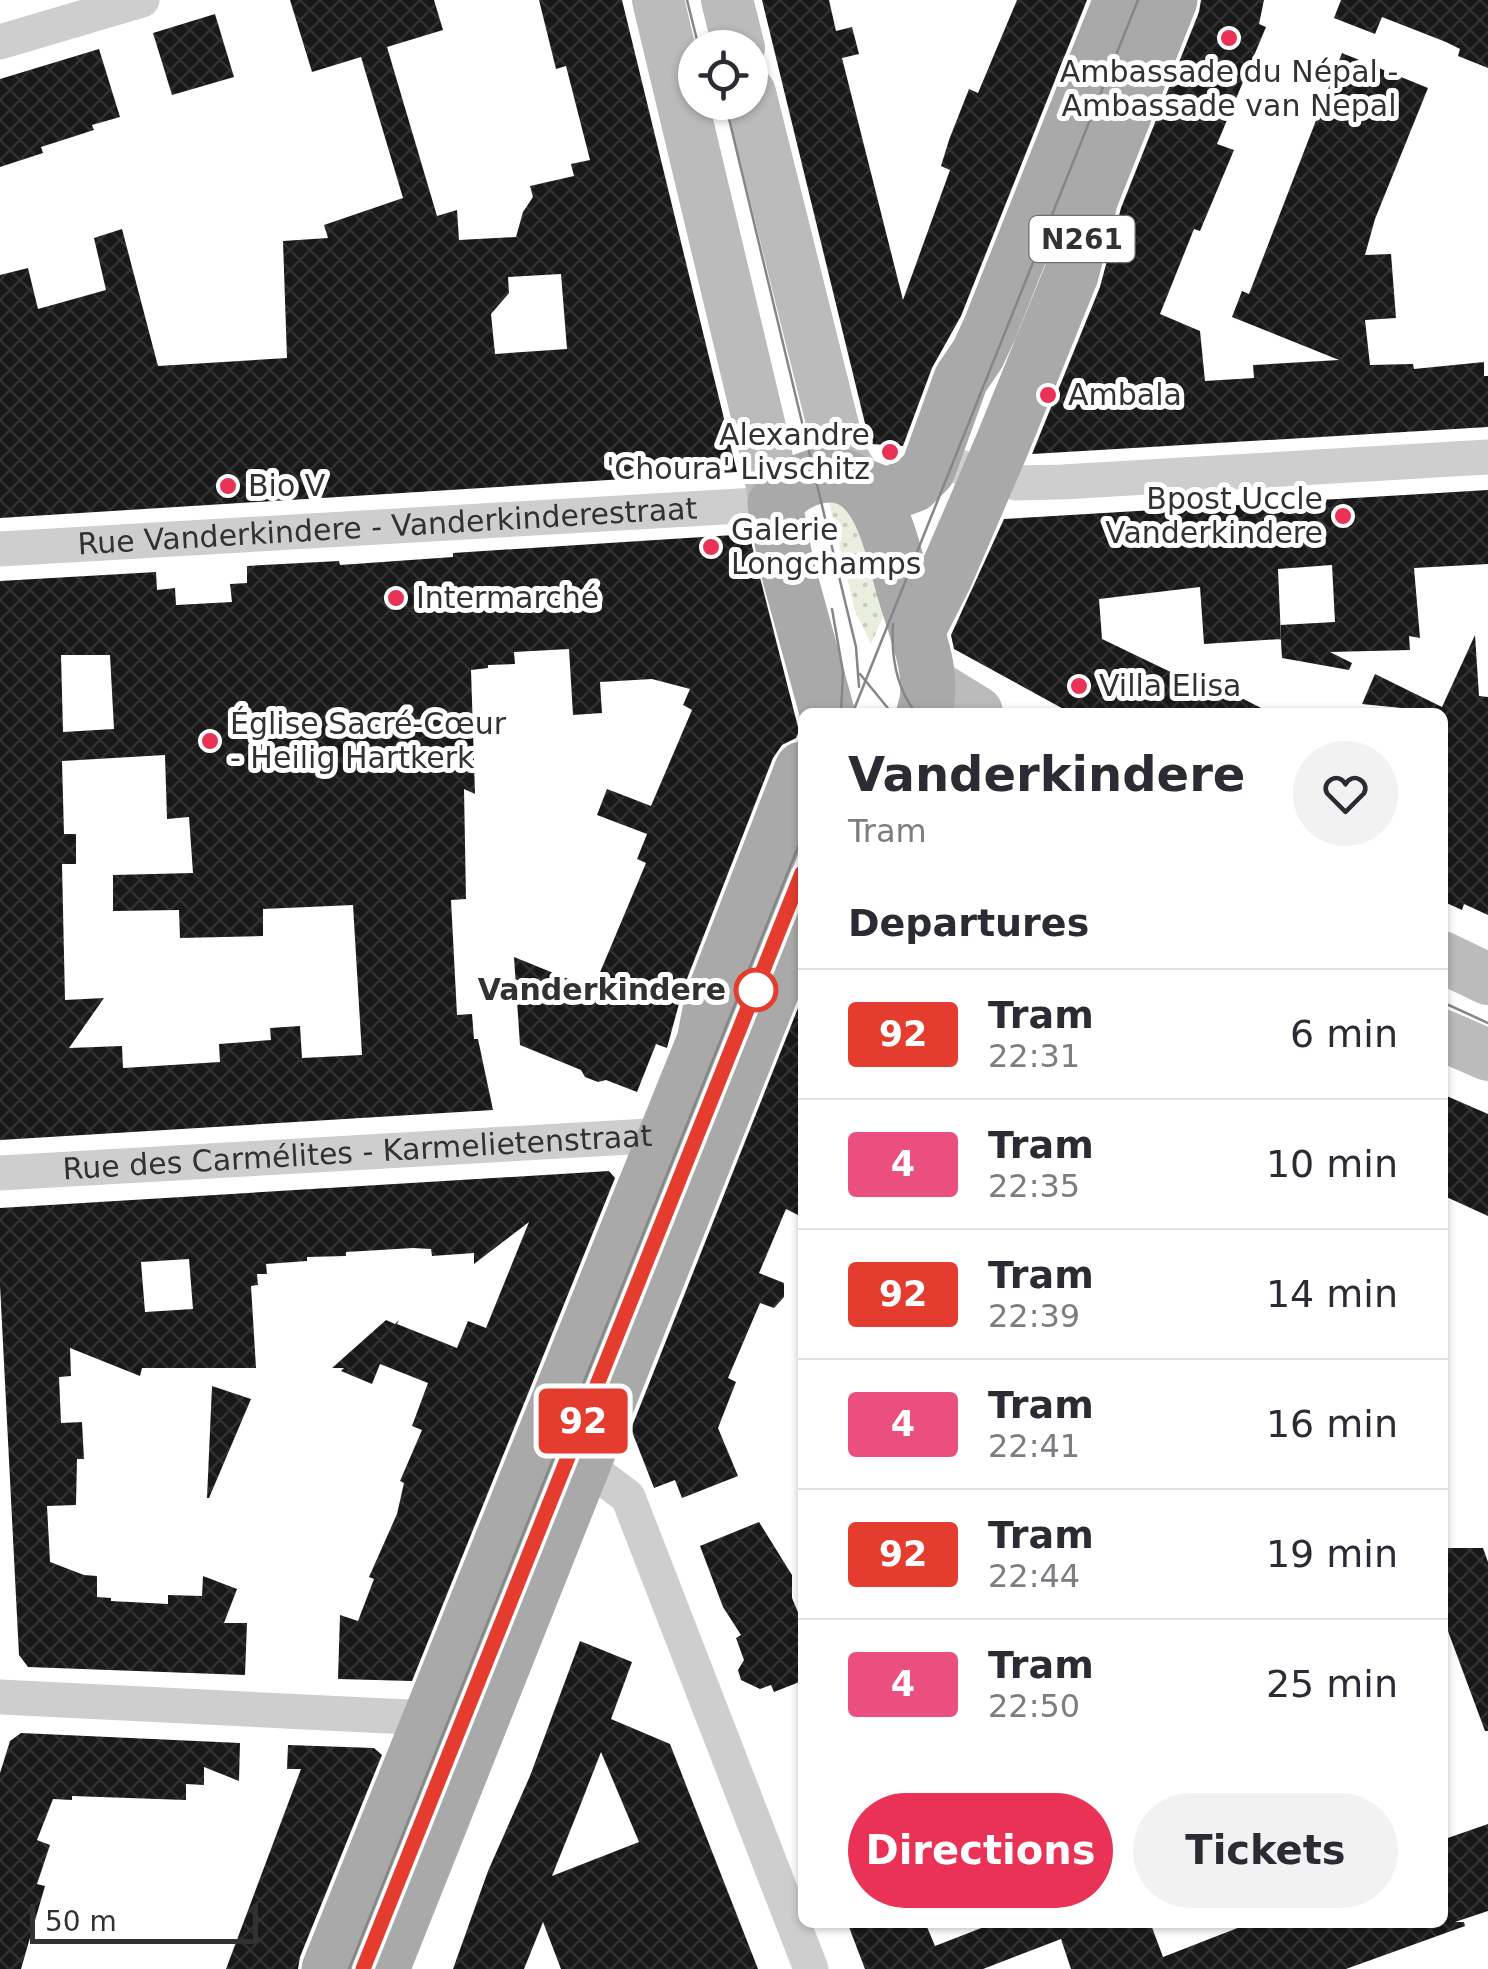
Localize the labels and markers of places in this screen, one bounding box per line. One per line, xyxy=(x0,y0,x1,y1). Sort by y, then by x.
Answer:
marker: Ambassade du Népal - Ambassade van Nepal xyxy=(1218,27,1240,49)
place label: Ambassade du Népal - Ambassade van Nepal xyxy=(1060,54,1398,123)
place label: Ambala xyxy=(1068,377,1182,412)
marker: Ambala xyxy=(1037,384,1059,406)
place label: Alexandre 'Choura' Livschitz xyxy=(606,417,870,486)
marker: Alexandre 'Choura' Livschitz xyxy=(879,441,901,463)
place label: Bio V xyxy=(248,468,326,503)
marker: Bio V xyxy=(217,475,239,497)
place label: Bpost Uccle Vanderkindere xyxy=(1105,481,1323,550)
marker: Bpost Uccle Vanderkindere xyxy=(1332,505,1354,527)
place label: Galerie Longchamps xyxy=(731,512,921,581)
marker: Galerie Longchamps xyxy=(700,536,722,558)
place label: Intermarché xyxy=(416,580,599,615)
marker: Intermarché xyxy=(385,587,407,609)
place label: Villa Elisa xyxy=(1099,668,1241,703)
marker: Villa Elisa xyxy=(1068,675,1090,697)
place label: Église Sacré-Cœur - Heilig Hartkerk xyxy=(230,706,507,775)
marker: Église Sacré-Cœur - Heilig Hartkerk xyxy=(199,730,221,752)
marker: Vanderkindere xyxy=(735,969,777,1011)
place label: Vanderkindere xyxy=(478,972,726,1007)

